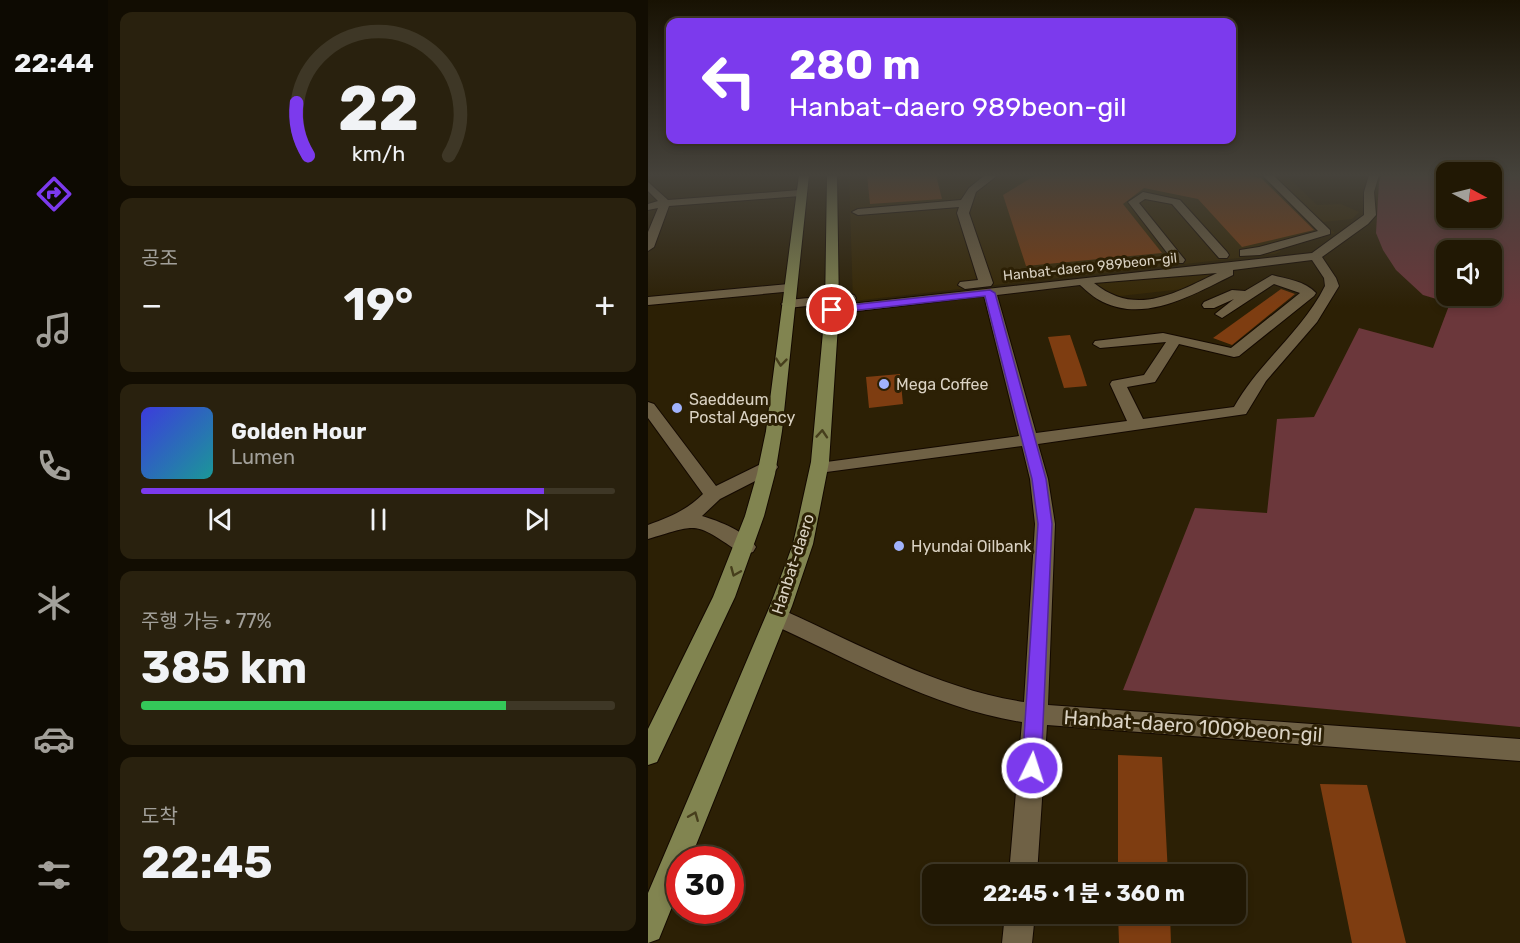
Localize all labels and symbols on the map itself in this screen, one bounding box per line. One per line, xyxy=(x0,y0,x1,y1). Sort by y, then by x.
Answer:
north arrow xyxy=(1436,162,1502,228)
street label: Hanbat-daero 989beon-gil xyxy=(1002,249,1178,285)
pin xyxy=(806,284,857,335)
one-way arrow xyxy=(775,358,788,367)
place label: Mega Coffee xyxy=(896,375,989,394)
marker: Mega Coffee xyxy=(877,377,891,391)
place label: Saeddeum Postal Agency xyxy=(689,390,795,427)
marker: Saeddeum Postal Agency xyxy=(670,401,684,415)
one-way arrow xyxy=(815,429,828,438)
street label: Hanbat-daero xyxy=(768,511,818,617)
place label: Hyundai Oilbank xyxy=(911,537,1032,556)
marker: Hyundai Oilbank xyxy=(892,539,906,553)
one-way arrow xyxy=(730,566,742,577)
street label: Hanbat-daero 1009beon-gil xyxy=(1063,705,1323,747)
position arrow xyxy=(1000,736,1064,800)
one-way arrow xyxy=(687,811,699,822)
speed limit sign: 30 xyxy=(666,846,744,924)

